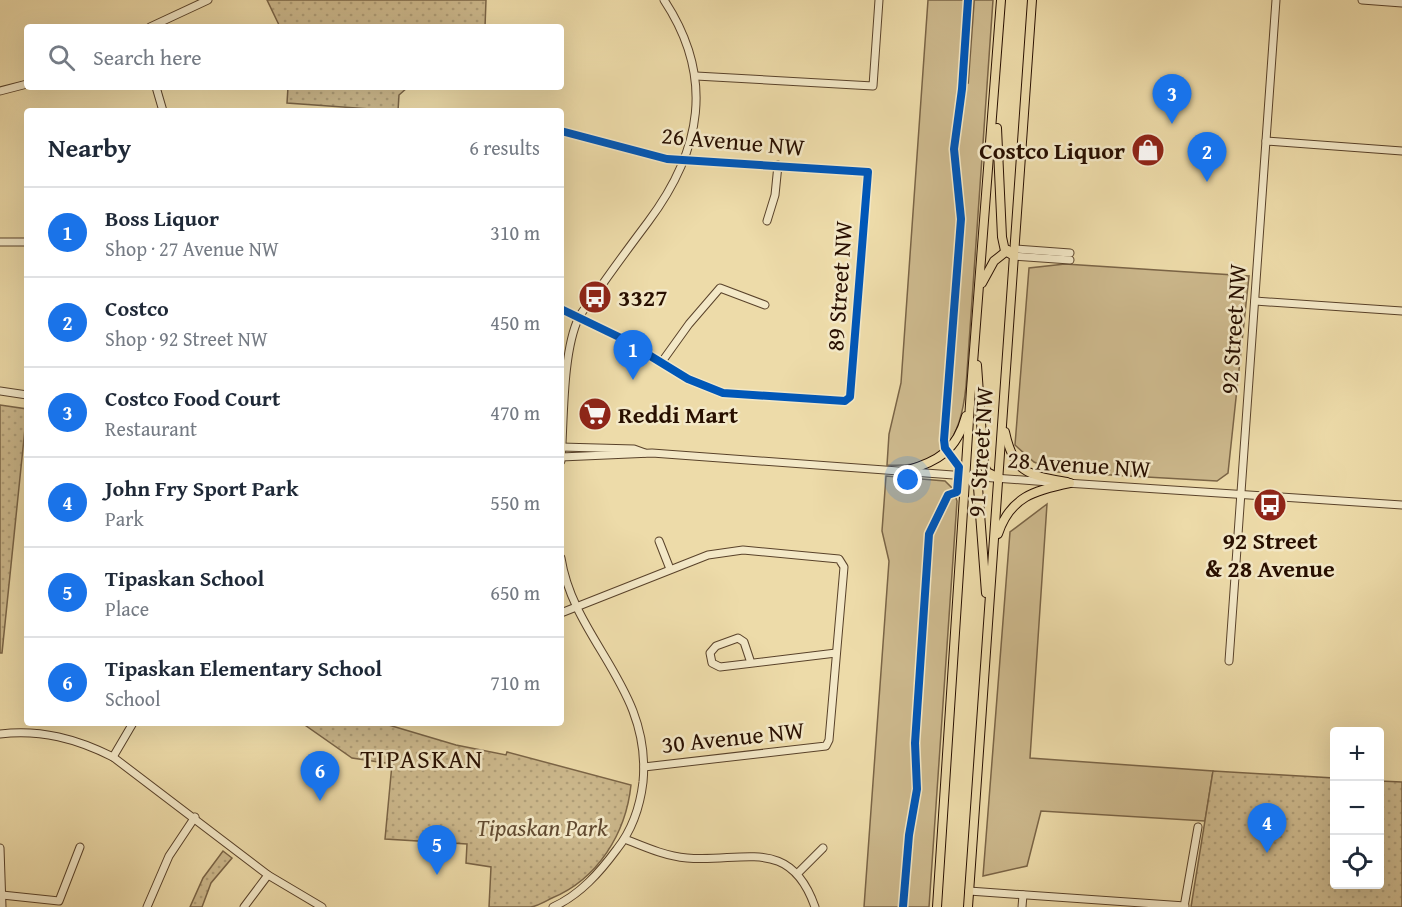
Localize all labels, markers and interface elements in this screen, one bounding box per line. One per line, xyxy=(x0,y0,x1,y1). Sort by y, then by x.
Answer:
search box xyxy=(24,24,564,90)
icon: search xyxy=(45,41,78,74)
text: Search here xyxy=(93,41,202,73)
pin: 3 xyxy=(1152,74,1192,124)
street label: 26 Avenue NW xyxy=(660,117,807,165)
text: Nearby xyxy=(48,128,131,167)
shop icon: Costco Liquor xyxy=(1130,132,1166,168)
pin: 2 xyxy=(1188,132,1226,182)
text: 6 results xyxy=(469,133,540,162)
place label: Costco Liquor xyxy=(979,133,1125,168)
text: Boss Liquor xyxy=(105,202,219,234)
text: 1 xyxy=(62,218,73,247)
text: 310 m xyxy=(490,218,540,247)
street label: 89 Street NW xyxy=(817,219,861,352)
text: Shop · 27 Avenue NW xyxy=(105,234,279,263)
street label: 92 Street NW xyxy=(1211,262,1255,395)
bus stop icon: 3327 xyxy=(577,279,613,315)
place label: 3327 xyxy=(618,280,668,315)
text: Costco xyxy=(105,292,169,324)
text: 2 xyxy=(62,308,73,337)
text: 450 m xyxy=(490,308,540,337)
text: Shop · 92 Street NW xyxy=(105,324,268,353)
pin: 1 xyxy=(614,330,652,380)
text: Costco Food Court xyxy=(105,382,280,414)
street label: 91 Street NW xyxy=(958,385,1002,518)
supermarket icon: Reddi Mart xyxy=(577,396,613,432)
place label: Reddi Mart xyxy=(618,397,738,432)
text: 3 xyxy=(62,398,73,427)
text: 470 m xyxy=(490,398,540,427)
text: Restaurant xyxy=(105,414,197,443)
street label: 28 Avenue NW xyxy=(1006,442,1152,487)
your location xyxy=(893,465,922,494)
text: John Fry Sport Park xyxy=(105,472,298,504)
bus stop icon: 92 Street & 28 Avenue xyxy=(1252,487,1288,523)
text: 4 xyxy=(62,488,73,517)
text: 550 m xyxy=(490,488,540,517)
text: Park xyxy=(105,504,144,533)
place label: 92 Street & 28 Avenue xyxy=(1205,523,1335,586)
text: Tipaskan School xyxy=(105,562,264,594)
text: 5 xyxy=(62,578,73,607)
text: 650 m xyxy=(490,578,540,607)
text: Place xyxy=(105,594,149,623)
text: Tipaskan Elementary School xyxy=(105,652,382,684)
text: 6 xyxy=(62,668,73,697)
text: 710 m xyxy=(490,668,540,697)
text: School xyxy=(105,684,161,713)
street label: 30 Avenue NW xyxy=(660,712,807,762)
map controls xyxy=(1330,727,1384,889)
button: + xyxy=(1330,727,1384,781)
district label: TIPASKAN xyxy=(360,739,484,778)
pin: 6 xyxy=(300,752,340,801)
button: − xyxy=(1330,781,1384,835)
pin: 4 xyxy=(1248,804,1286,853)
park label: Tipaskan Park xyxy=(476,810,608,845)
pin: 5 xyxy=(418,826,456,875)
button: locate xyxy=(1330,835,1384,889)

